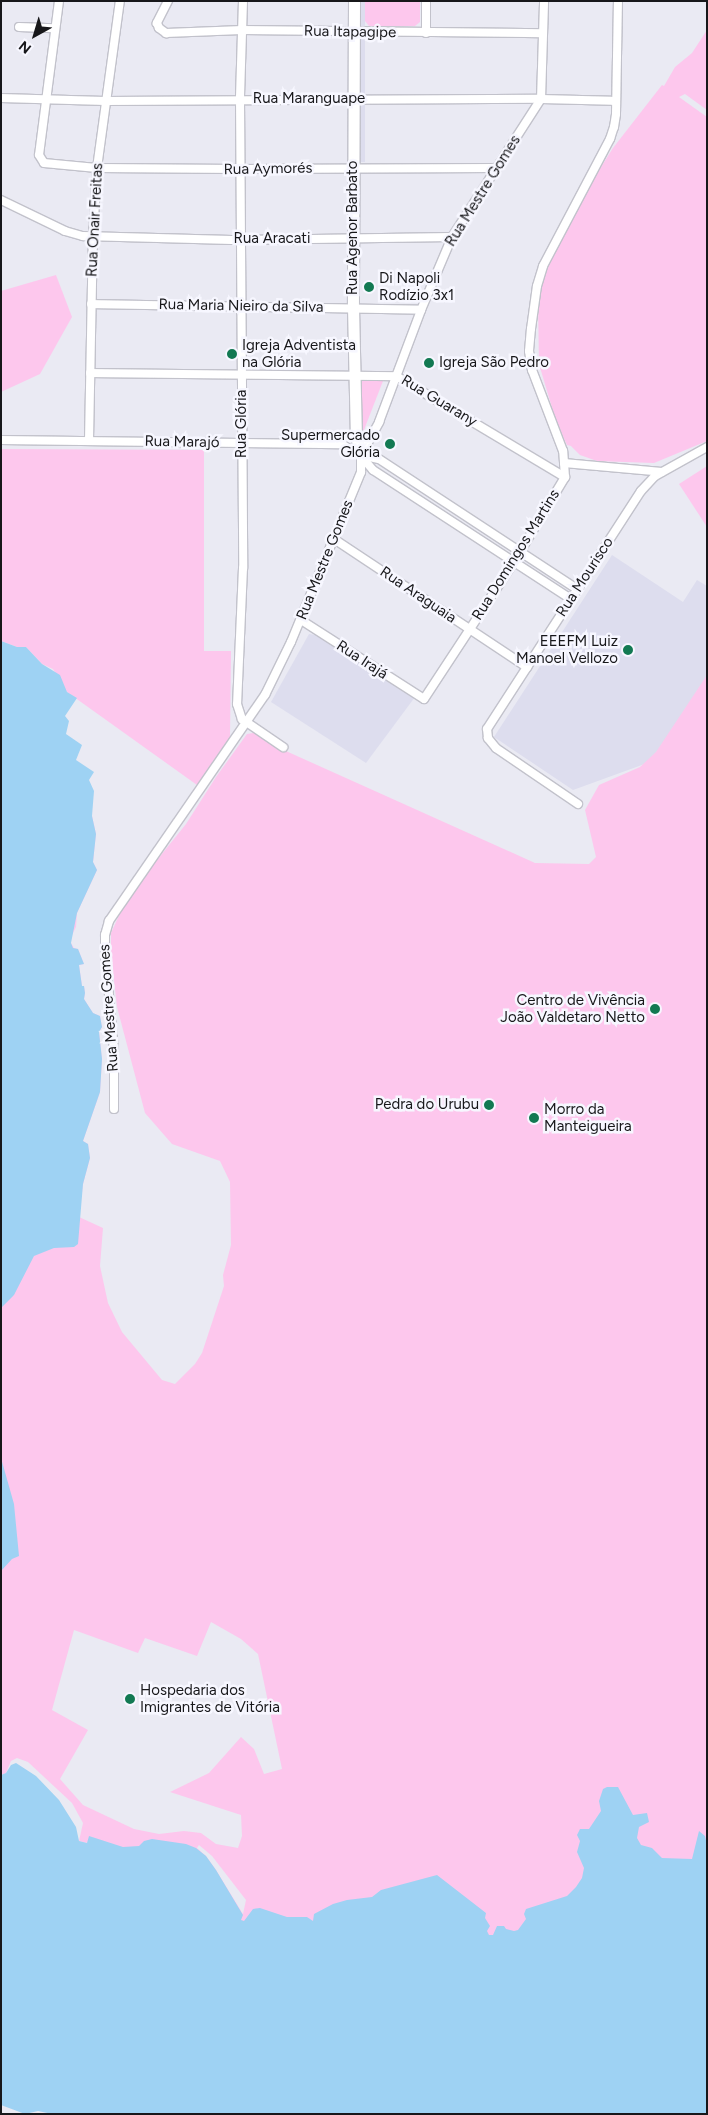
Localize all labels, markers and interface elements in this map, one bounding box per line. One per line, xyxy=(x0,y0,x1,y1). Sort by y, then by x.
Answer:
north arrow xyxy=(10,10,60,60)
street label: Rua Itapagipe xyxy=(304,22,396,42)
text: N xyxy=(16,37,35,57)
street label: Rua Maranguape xyxy=(253,90,365,108)
street label: Rua Mestre Gomes xyxy=(442,132,524,250)
street label: Rua Aymorés xyxy=(223,159,313,179)
street label: Rua Agenor Barbato xyxy=(344,161,362,295)
street label: Rua Onair Freitas xyxy=(83,163,107,277)
street label: Rua Aracati xyxy=(234,230,310,248)
place label: Di Napoli Rodízio 3x1 xyxy=(379,269,454,304)
marker: Di Napoli Rodízio 3x1 xyxy=(363,281,375,293)
street label: Rua Maria Nieiro da Silva xyxy=(158,296,324,316)
place label: Igreja Adventista na Glória xyxy=(242,336,356,371)
marker: Igreja Adventista na Glória xyxy=(226,348,238,360)
place label: Igreja São Pedro xyxy=(439,354,549,372)
marker: Igreja São Pedro xyxy=(423,357,435,369)
street label: Rua Guarany xyxy=(398,371,480,431)
street label: Rua Glória xyxy=(233,390,251,458)
place label: Supermercado Glória xyxy=(281,426,380,461)
street label: Rua Marajó xyxy=(144,432,220,452)
marker: Supermercado Glória xyxy=(384,438,396,450)
street label: Rua Domingos Martins xyxy=(468,486,564,624)
street label: Rua Mestre Gomes xyxy=(293,497,357,623)
street label: Rua Mourisco xyxy=(553,534,617,620)
street label: Rua Araguaia xyxy=(377,563,459,627)
place label: EEEFM Luiz Manoel Vellozo xyxy=(516,632,618,667)
street label: Rua Irajá xyxy=(333,637,391,683)
marker: EEEFM Luiz Manoel Vellozo xyxy=(622,644,634,656)
street label: Rua Mestre Gomes xyxy=(96,944,122,1072)
place label: Centro de Vivência João Valdetaro Netto xyxy=(500,991,645,1026)
marker: Centro de Vivência João Valdetaro Netto xyxy=(649,1003,661,1015)
place label: Pedra do Urubu xyxy=(375,1096,479,1114)
marker: Pedra do Urubu xyxy=(483,1099,495,1111)
place label: Morro da Manteigueira xyxy=(544,1100,632,1135)
marker: Morro da Manteigueira xyxy=(528,1112,540,1124)
place label: Hospedaria dos Imigrantes de Vitória xyxy=(140,1681,280,1716)
marker: Hospedaria dos Imigrantes de Vitória xyxy=(124,1693,136,1705)

